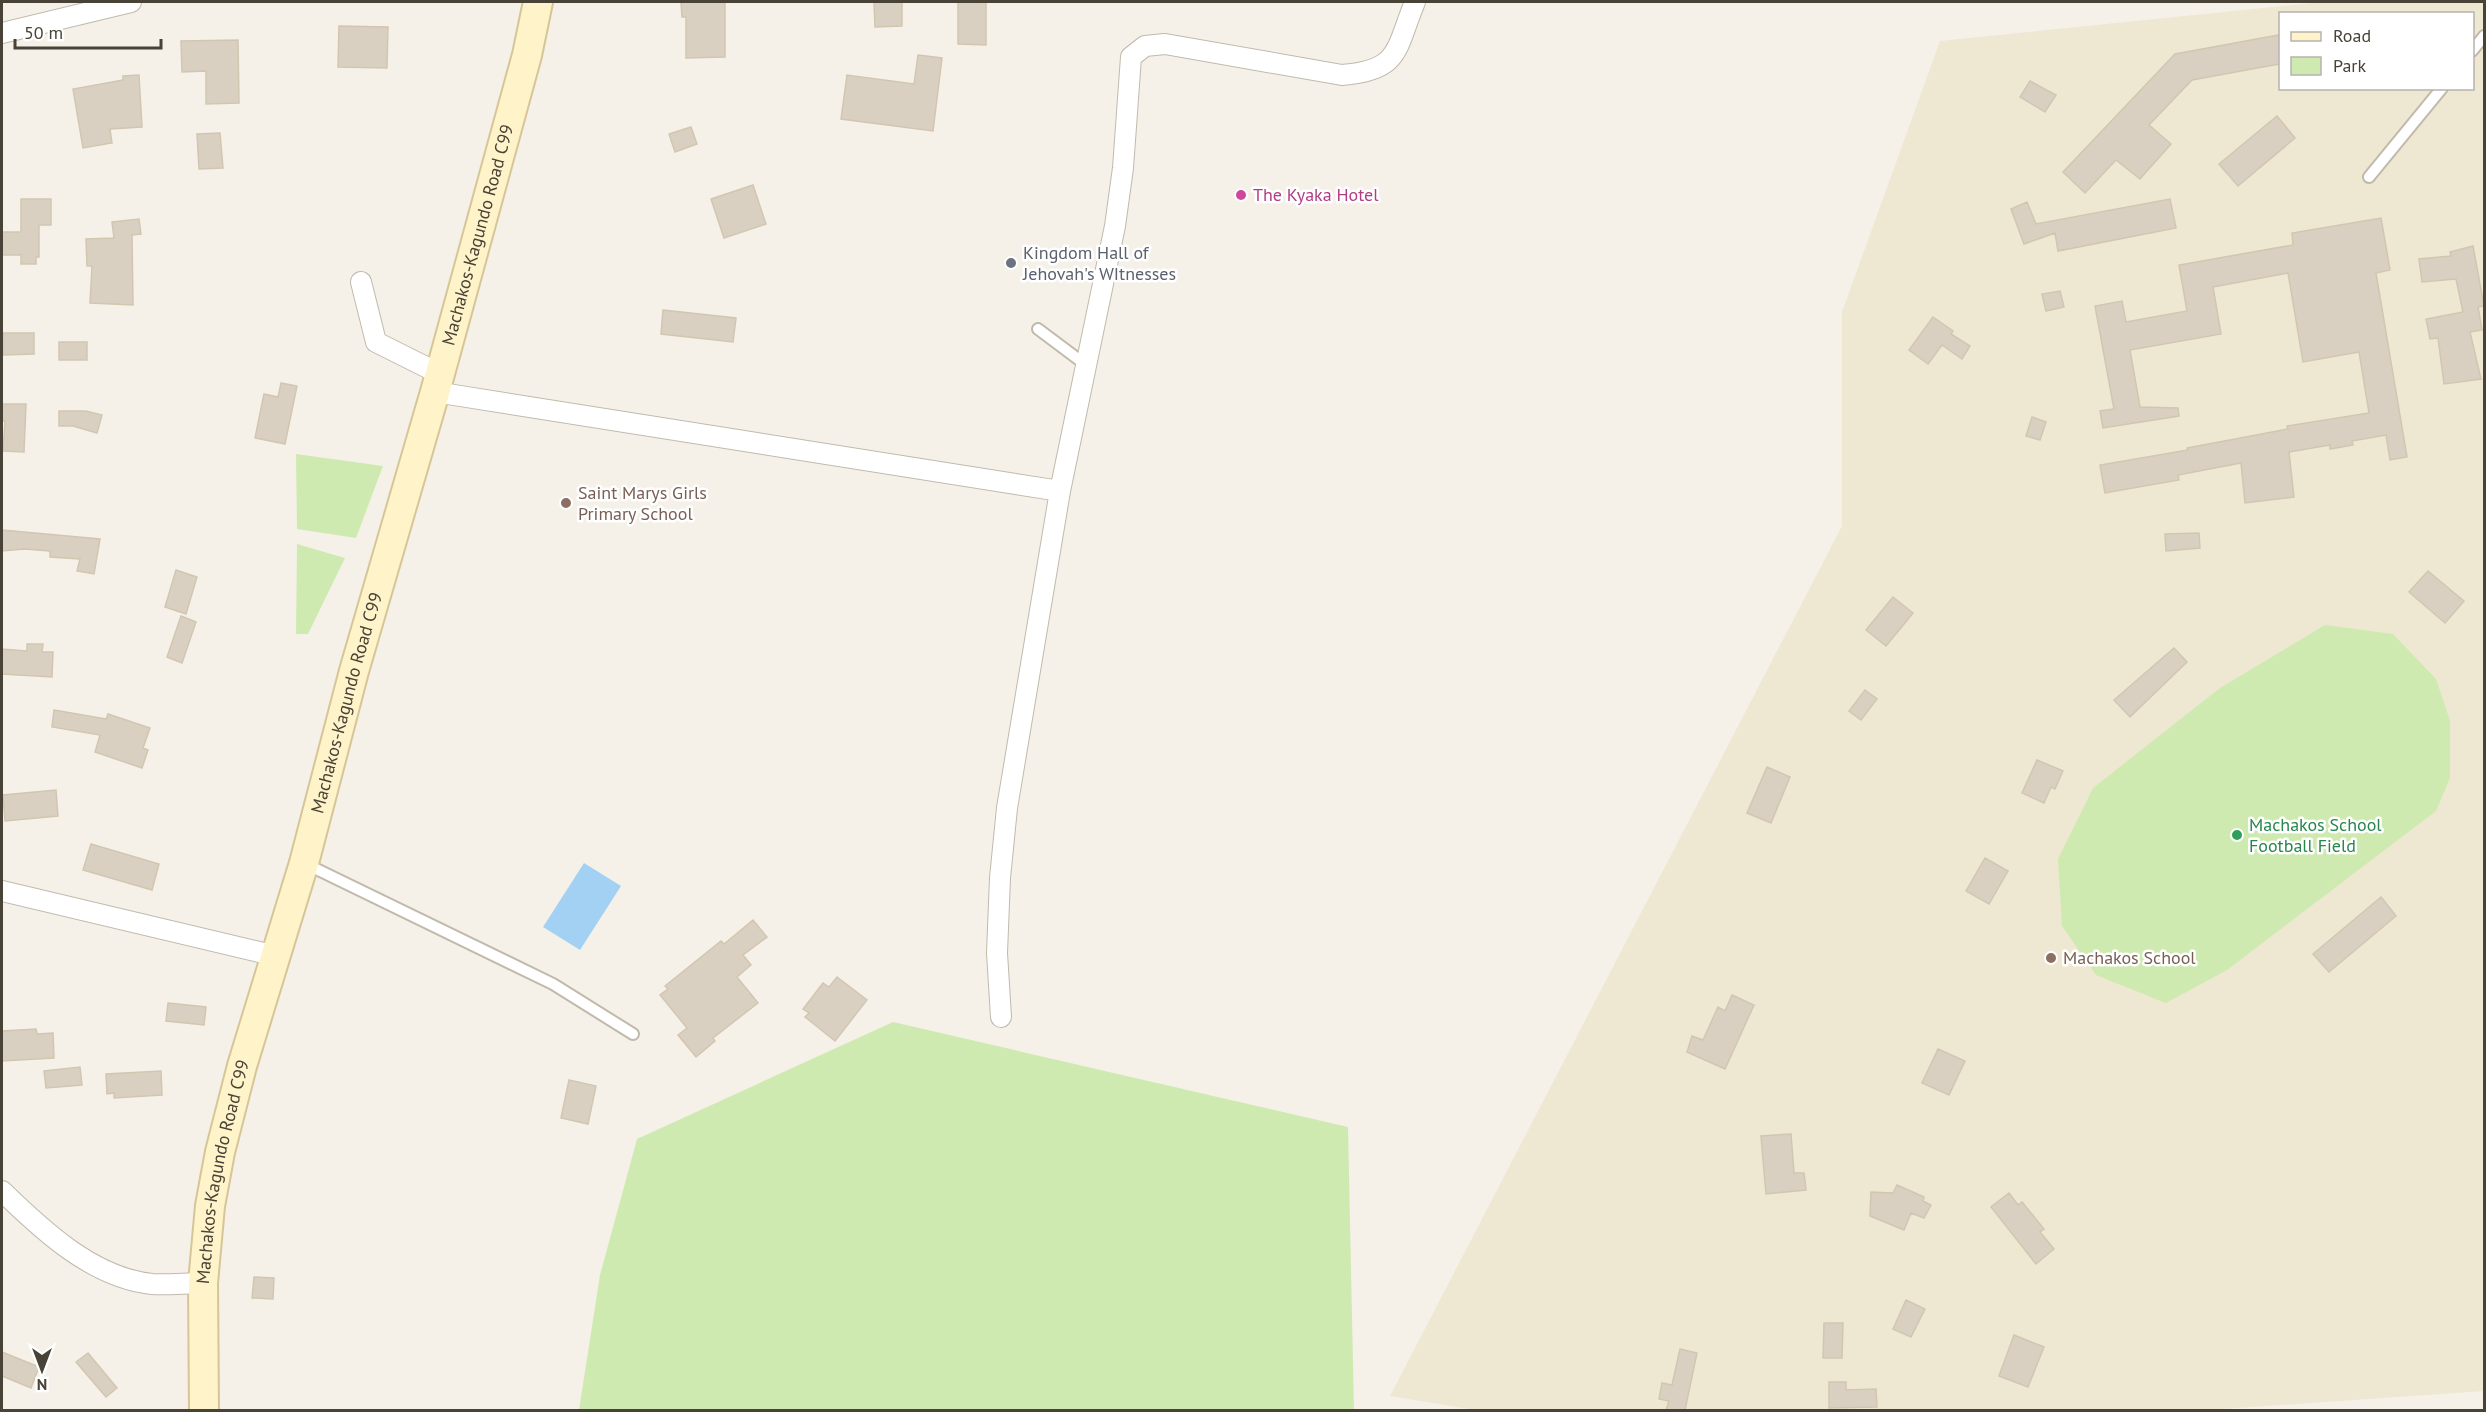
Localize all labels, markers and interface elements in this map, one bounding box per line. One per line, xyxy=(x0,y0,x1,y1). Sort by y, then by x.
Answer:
scale bar xyxy=(15,12,160,50)
legend xyxy=(2279,12,2474,90)
text: 50 m xyxy=(24,21,63,44)
text: Road xyxy=(2333,24,2371,47)
text: Park xyxy=(2333,54,2366,77)
street label: Machakos-Kagundo Road C99 xyxy=(436,122,519,348)
place label: The Kyaka Hotel xyxy=(1253,183,1379,206)
marker: The Kyaka Hotel xyxy=(1234,188,1248,202)
place label: Kingdom Hall of Jehovah's WItnesses xyxy=(1022,241,1176,285)
marker: Kingdom Hall of Jehovah's WItnesses xyxy=(1004,256,1018,270)
place label: Saint Marys Girls Primary School xyxy=(578,481,707,525)
marker: Saint Marys Girls Primary School xyxy=(559,496,573,510)
street label: Machakos-Kagundo Road C99 xyxy=(305,590,387,816)
place label: Machakos School Football Field xyxy=(2249,813,2382,857)
marker: Machakos School Football Field xyxy=(2230,828,2244,842)
place label: Machakos School xyxy=(2063,946,2196,969)
marker: Machakos School xyxy=(2044,951,2058,965)
street label: Machakos-Kagundo Road C99 xyxy=(191,1057,254,1285)
north arrow xyxy=(12,1340,72,1400)
text: N xyxy=(37,1375,47,1395)

